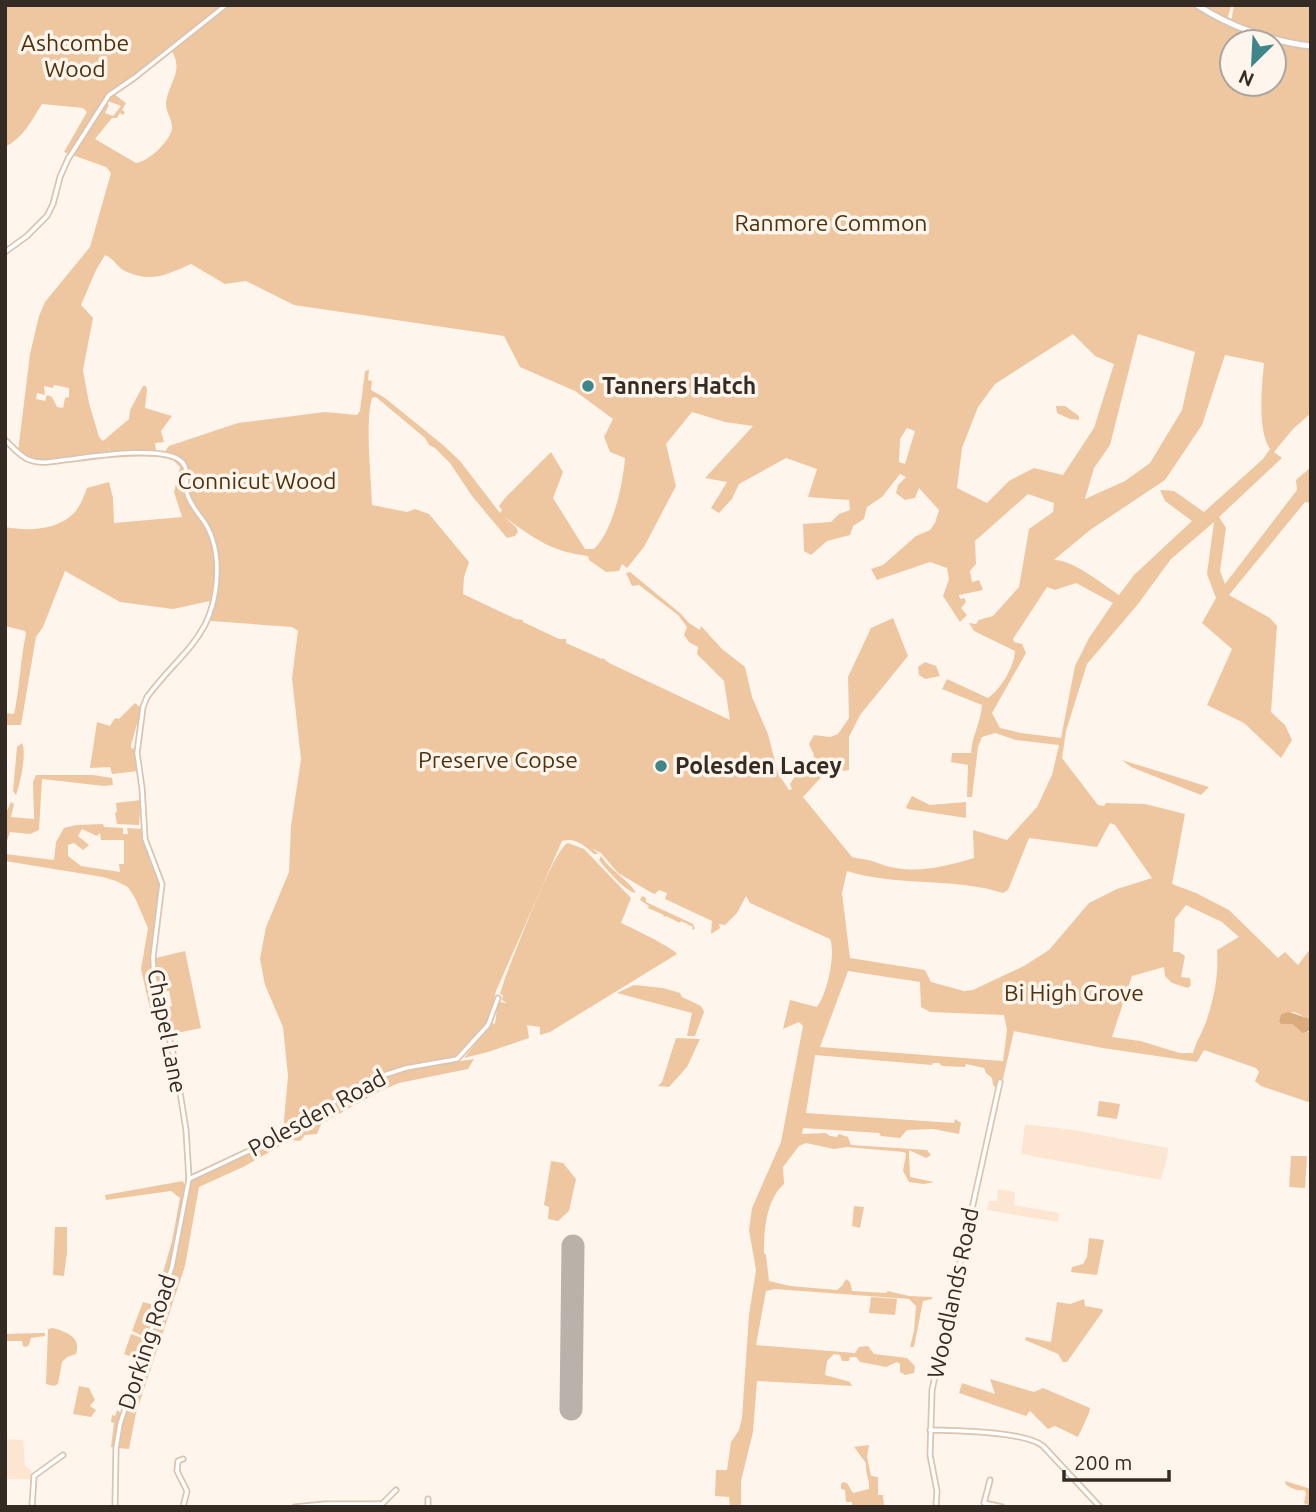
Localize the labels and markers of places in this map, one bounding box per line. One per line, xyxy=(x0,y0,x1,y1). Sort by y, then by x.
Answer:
place label: Tanners Hatch xyxy=(602,373,756,398)
marker: Tanners Hatch xyxy=(580,378,596,394)
place label: Polesden Lacey xyxy=(675,753,842,778)
marker: Polesden Lacey xyxy=(653,758,669,774)

